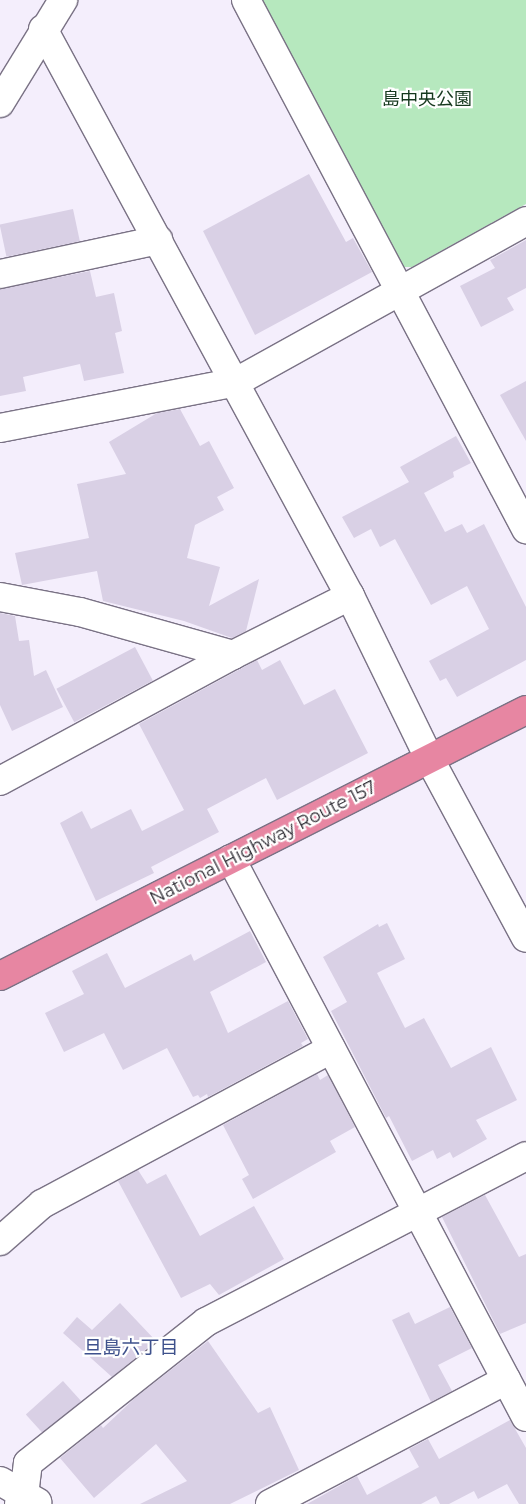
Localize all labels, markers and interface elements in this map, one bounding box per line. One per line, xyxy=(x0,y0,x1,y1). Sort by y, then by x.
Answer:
park label: 島中央公園 xyxy=(382,88,472,110)
street label: National Highway Route 157 xyxy=(146,776,380,910)
district label: 旦島六丁目 xyxy=(84,1337,178,1359)

